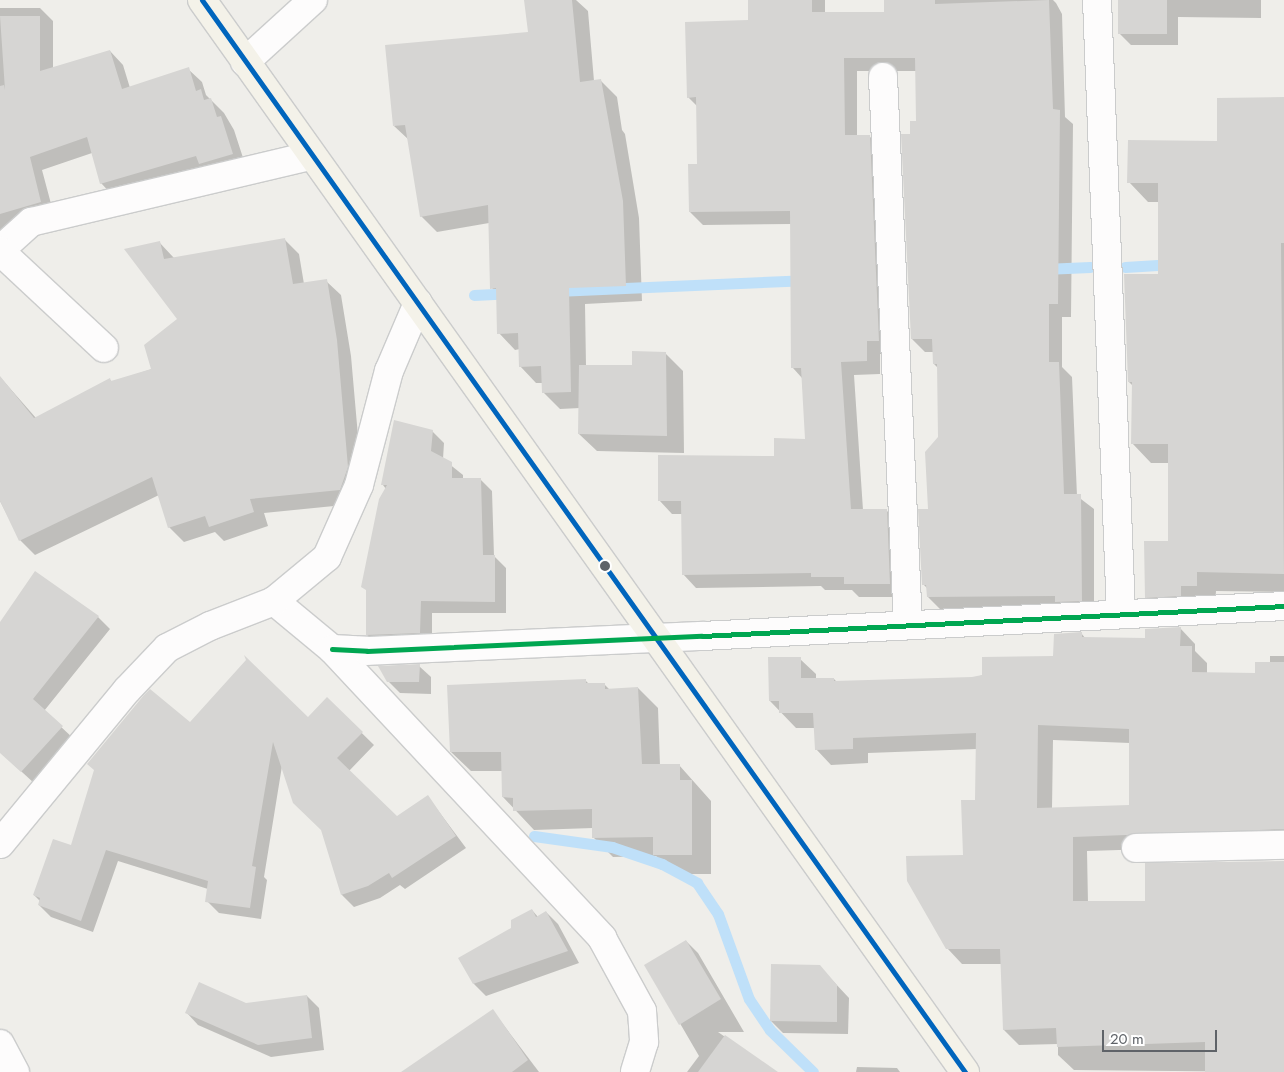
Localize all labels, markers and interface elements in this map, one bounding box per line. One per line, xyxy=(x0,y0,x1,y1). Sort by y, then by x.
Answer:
unlabelled marker xyxy=(600,561,610,571)
scale bar xyxy=(1104,1020,1219,1052)
text: 20 m xyxy=(1110,1028,1144,1050)

